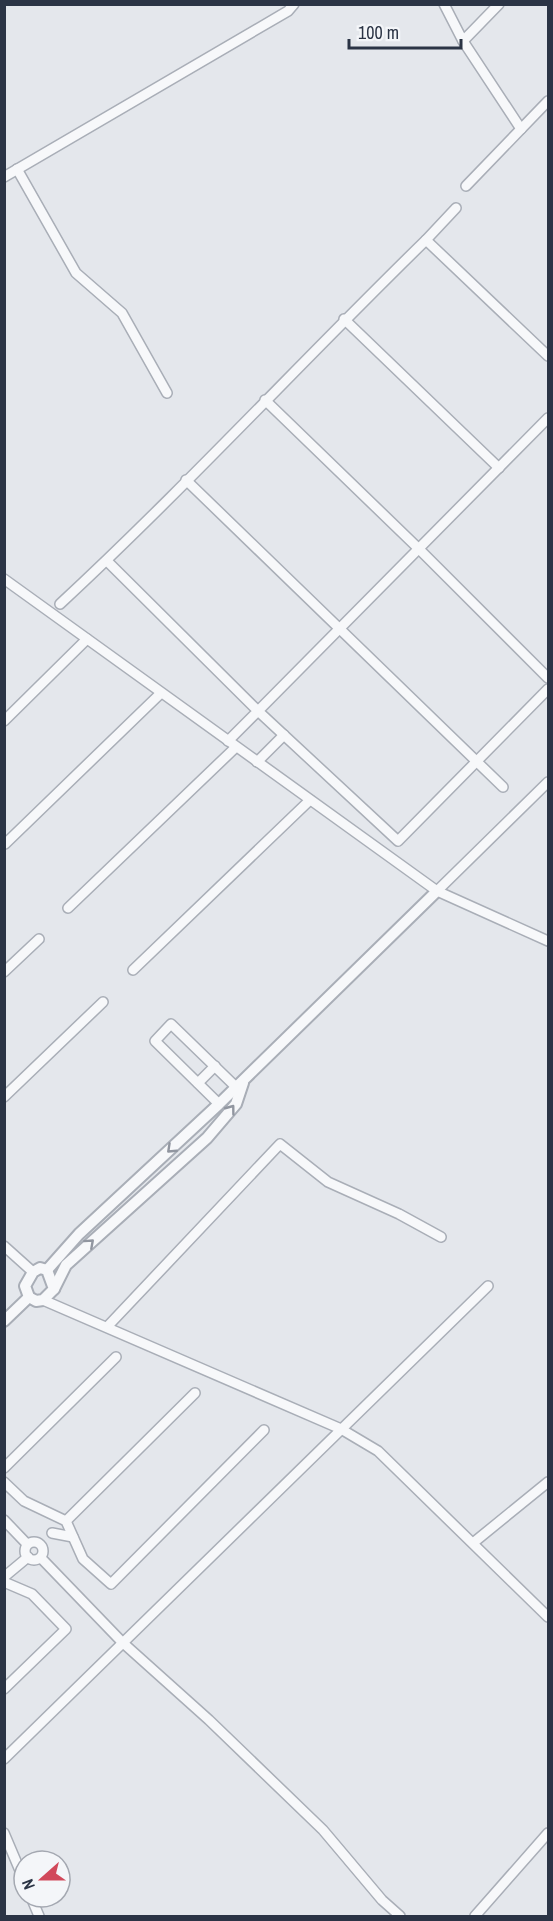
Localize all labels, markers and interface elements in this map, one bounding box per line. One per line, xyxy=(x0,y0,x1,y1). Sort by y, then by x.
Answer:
scale bar xyxy=(349,12,462,50)
text: 100 m xyxy=(358,20,399,45)
one-way arrow xyxy=(223,1105,234,1116)
one-way arrow xyxy=(167,1142,177,1153)
one-way arrow xyxy=(83,1239,93,1250)
north arrow xyxy=(12,1849,72,1909)
text: N xyxy=(16,1876,40,1893)

